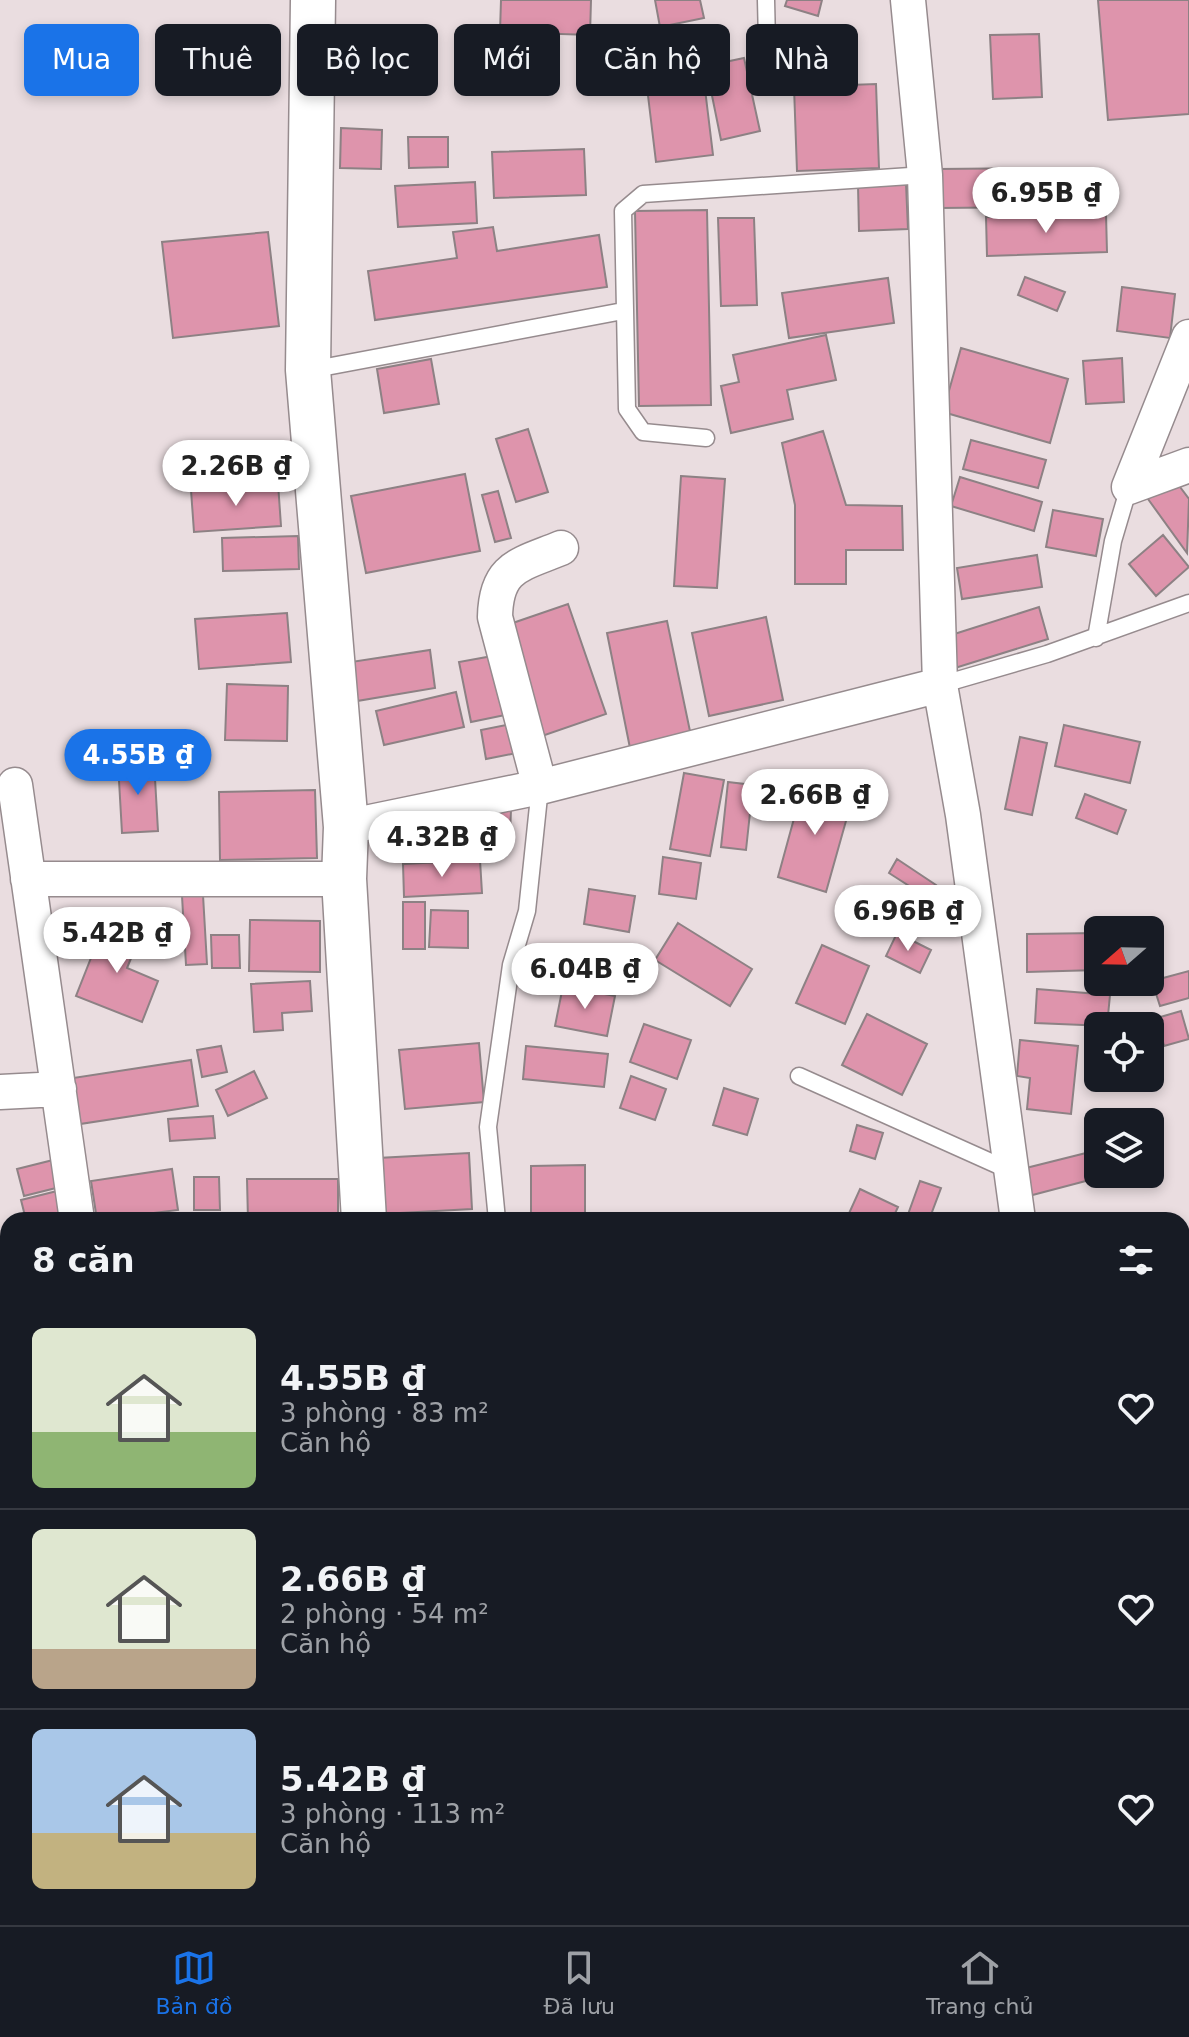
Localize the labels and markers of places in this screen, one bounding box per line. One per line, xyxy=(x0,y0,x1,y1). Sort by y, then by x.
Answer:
pin: 6.95B ₫ xyxy=(972,167,1120,235)
pin: 2.26B ₫ xyxy=(162,440,310,508)
pin: 4.55B ₫ xyxy=(64,729,212,797)
pin: 2.66B ₫ xyxy=(741,769,889,837)
pin: 4.32B ₫ xyxy=(368,811,516,879)
pin: 6.96B ₫ xyxy=(834,885,982,953)
pin: 5.42B ₫ xyxy=(43,907,191,975)
pin: 6.04B ₫ xyxy=(511,943,659,1011)

